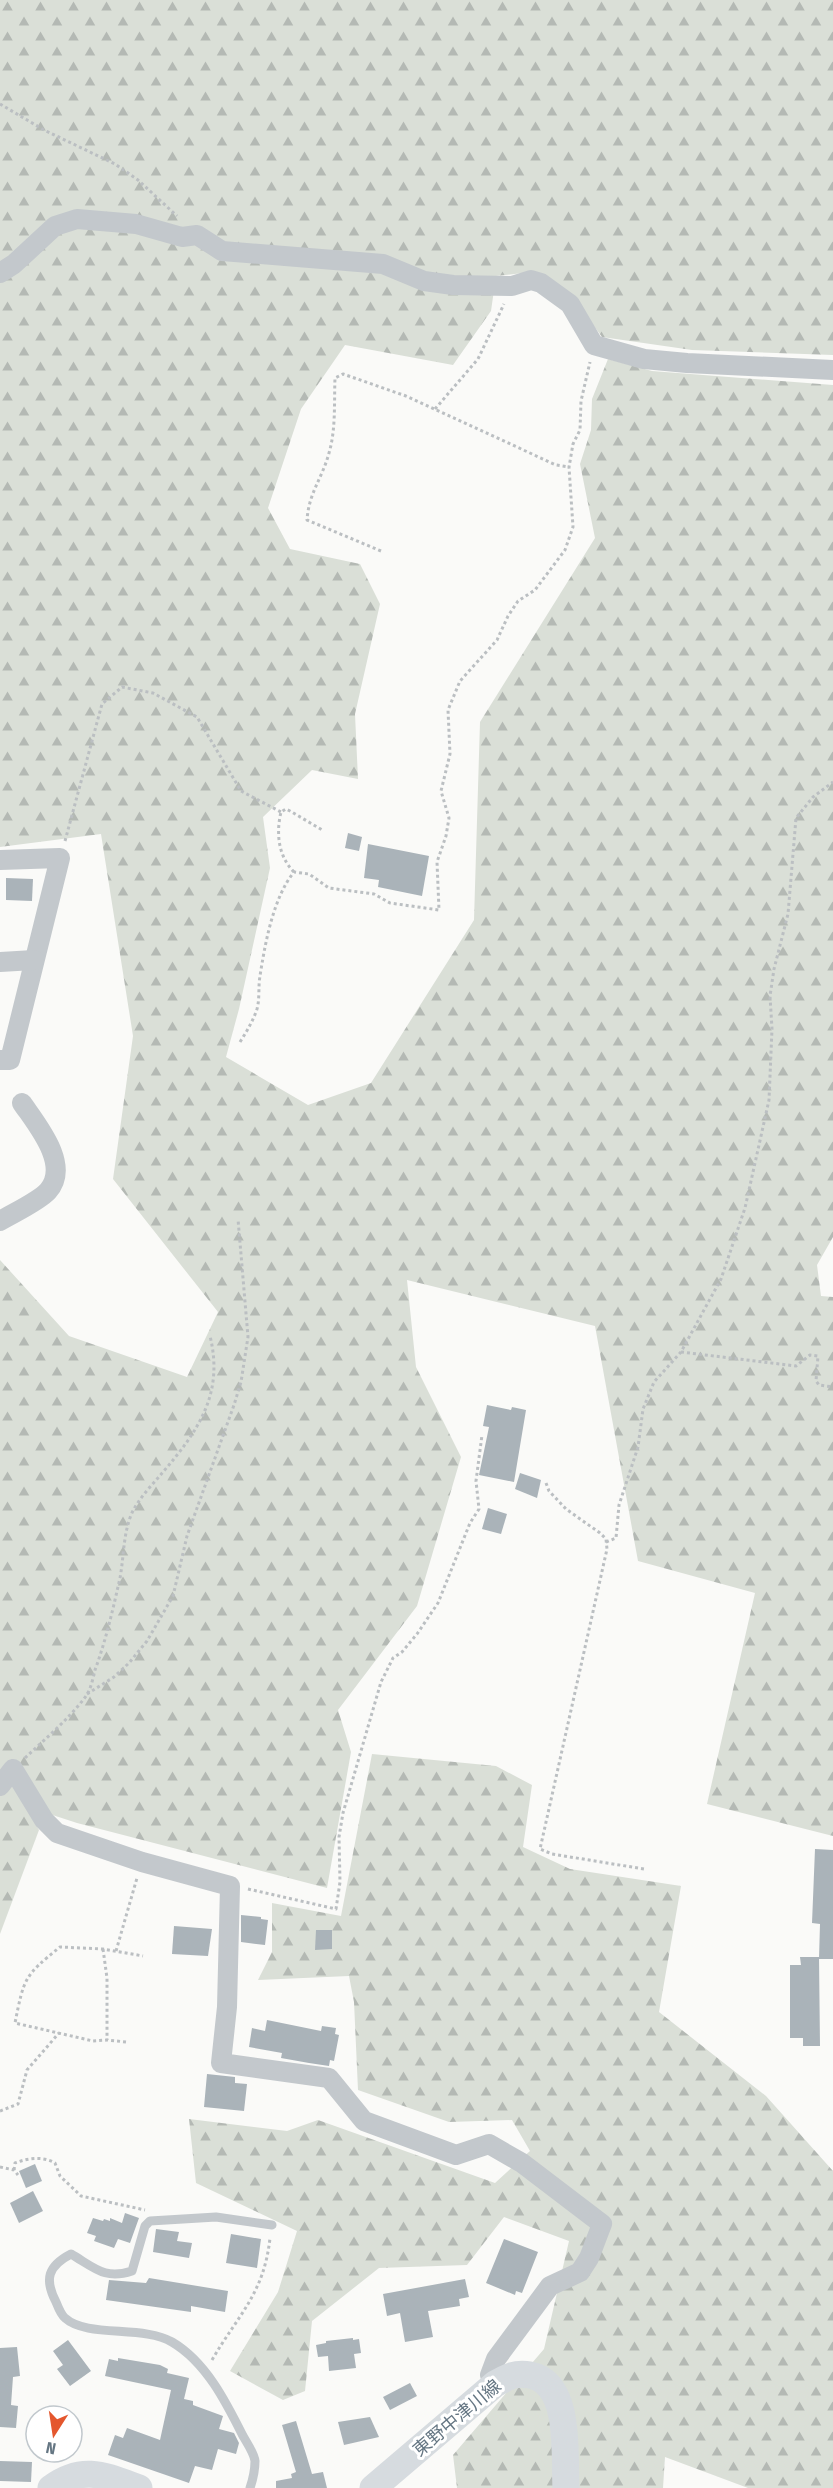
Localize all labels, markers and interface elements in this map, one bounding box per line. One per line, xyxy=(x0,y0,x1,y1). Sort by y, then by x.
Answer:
street label: 東野中津川線 xyxy=(409,2375,505,2461)
north arrow xyxy=(24,2404,84,2464)
text: N xyxy=(44,2438,58,2458)

